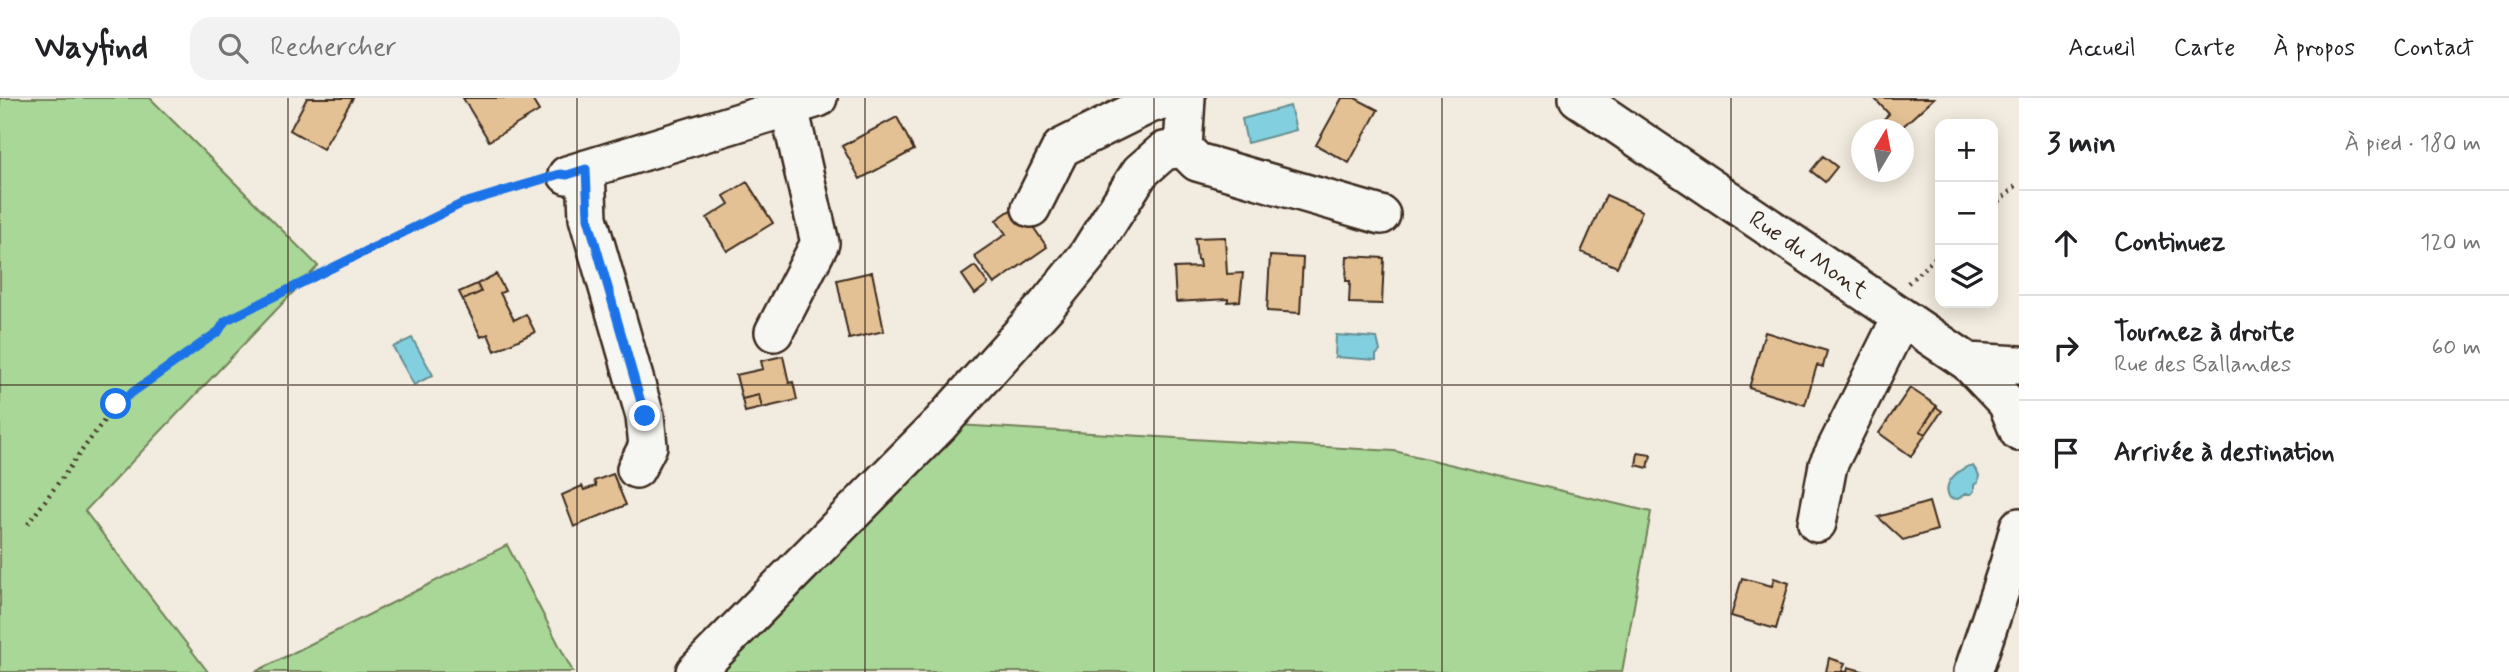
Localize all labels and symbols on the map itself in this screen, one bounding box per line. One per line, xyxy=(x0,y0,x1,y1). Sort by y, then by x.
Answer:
north arrow xyxy=(1851,119,1914,182)
street label: Rue du Mont xyxy=(1742,204,1874,307)
route start xyxy=(100,388,131,419)
route end xyxy=(629,400,660,431)

